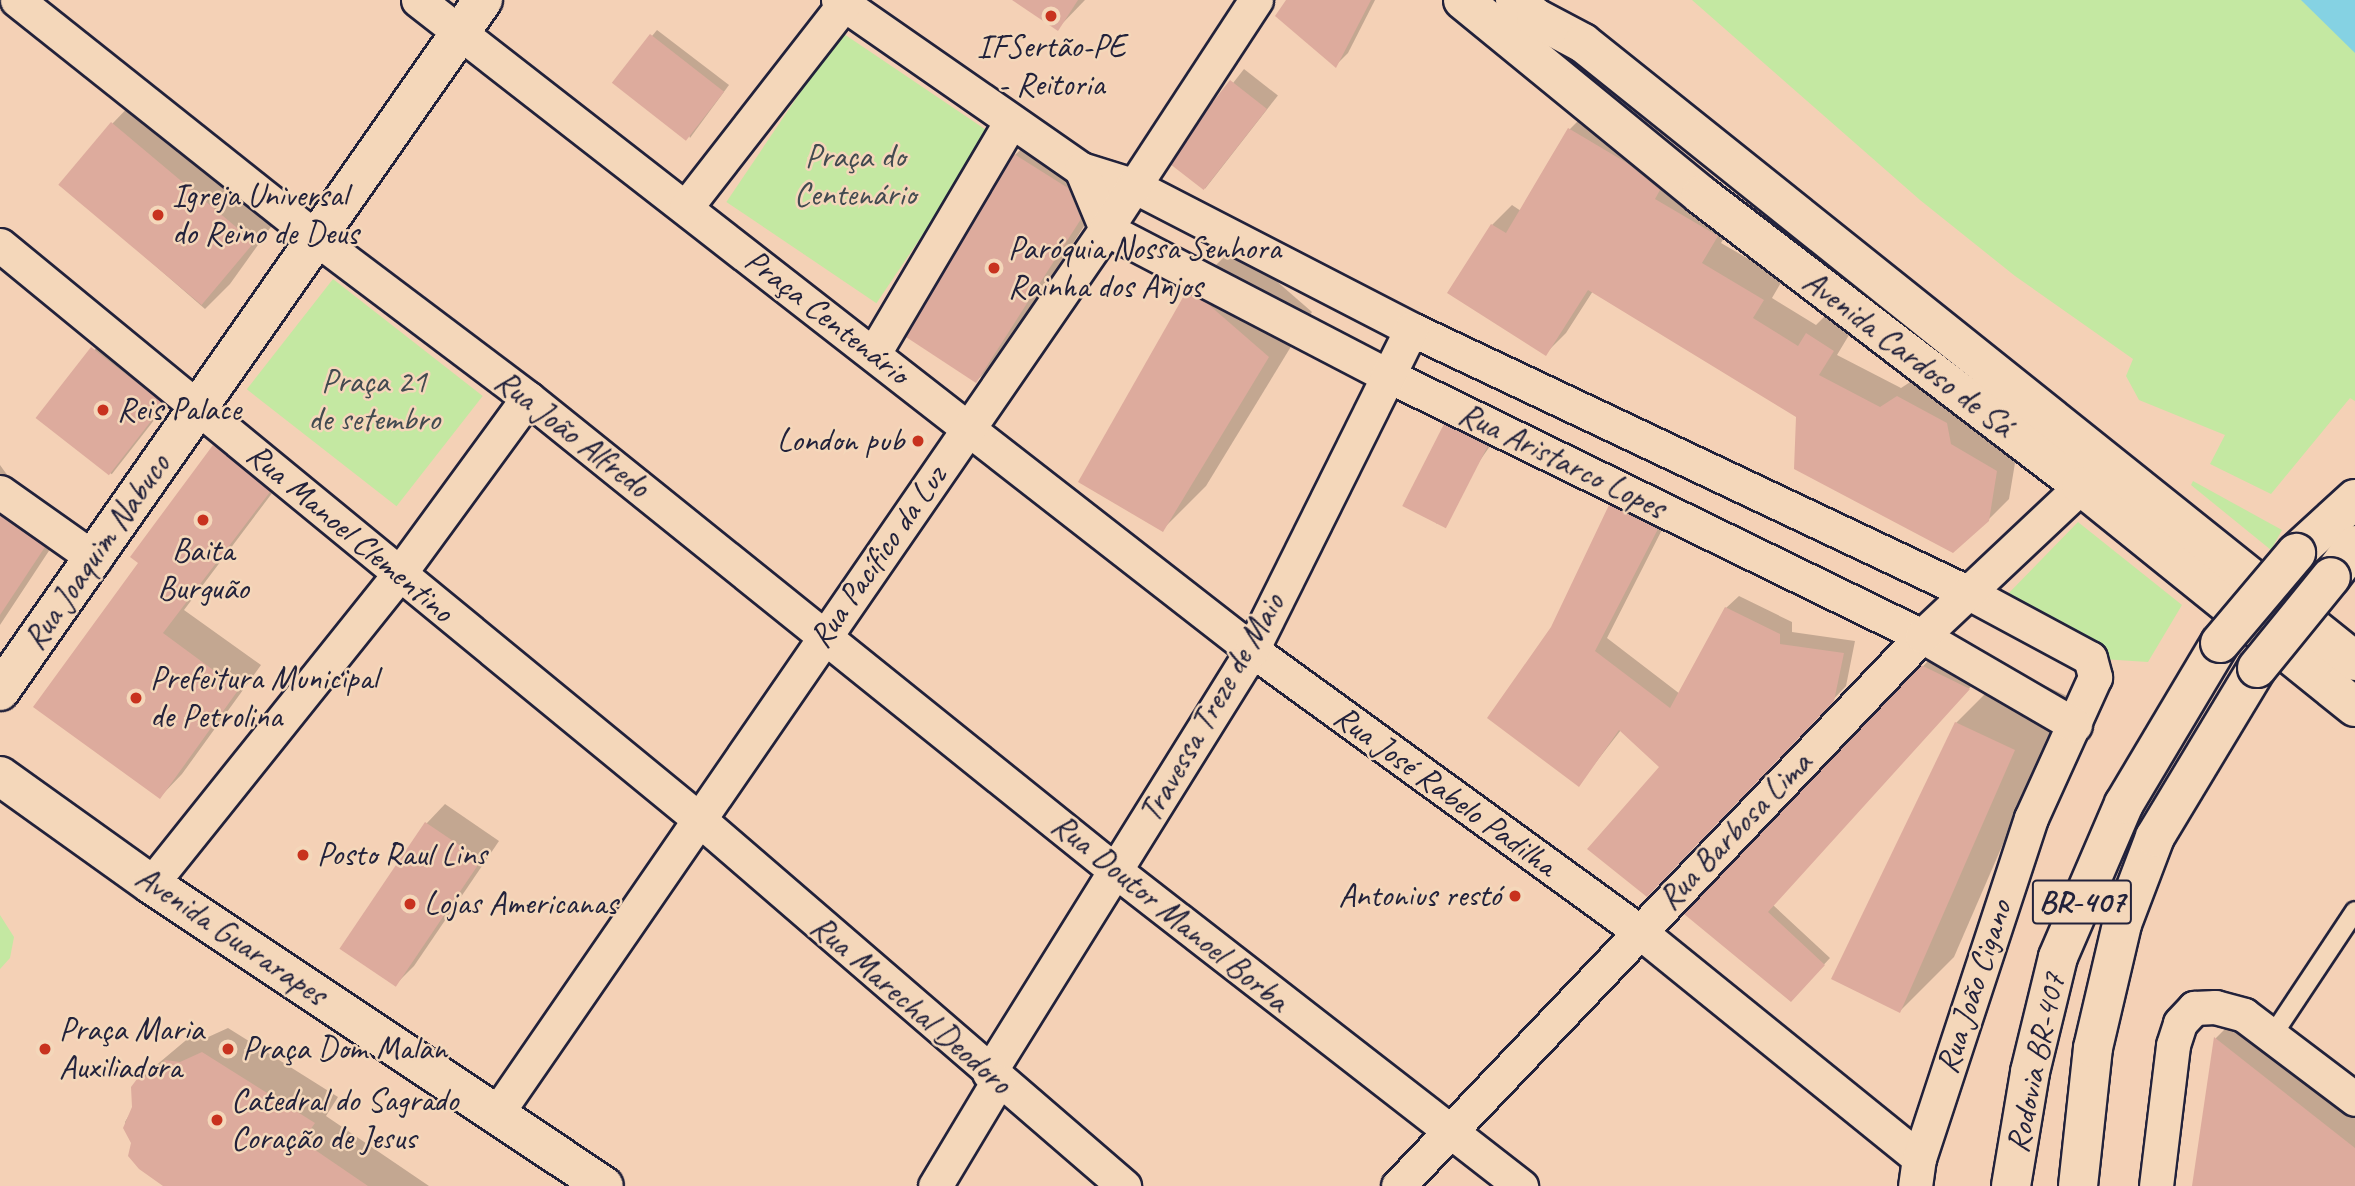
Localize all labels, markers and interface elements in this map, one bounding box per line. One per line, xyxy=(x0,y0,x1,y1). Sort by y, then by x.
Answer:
marker: IFSertão-PE - Reitoria xyxy=(1043,8,1059,24)
place label: IFSertão-PE - Reitoria xyxy=(977,27,1125,105)
park label: Praça do Centenário xyxy=(794,137,916,215)
place label: Igreja Universal do Reino de Deus xyxy=(172,176,359,254)
marker: Igreja Universal do Reino de Deus xyxy=(150,207,166,223)
place label: Paróquia Nossa Senhora Rainha dos Anjos xyxy=(1008,229,1280,307)
street label: Praça Centenário xyxy=(737,241,917,393)
marker: Paróquia Nossa Senhora Rainha dos Anjos xyxy=(986,260,1002,276)
street label: Avenida Cardoso de Sá xyxy=(1795,262,2021,446)
park label: Praça 21 de setembro xyxy=(308,362,440,440)
street label: Rua João Alfredo xyxy=(487,362,657,506)
place label: Reis Palace xyxy=(117,390,240,430)
street label: Rua Aristarco Lopes xyxy=(1453,394,1671,528)
marker: Reis Palace xyxy=(95,402,111,418)
place label: London pub xyxy=(777,421,904,461)
marker: London pub xyxy=(910,433,926,449)
street label: Rua Manoel Clementino xyxy=(237,434,463,632)
street label: Rua Joaquim Nabuco xyxy=(15,447,179,657)
street label: Rua Pacífico da Luz xyxy=(800,458,956,656)
marker: Baita Burguão xyxy=(195,512,211,528)
place label: Baita Burguão xyxy=(157,531,249,609)
street label: Travessa Treze de Maio xyxy=(1131,587,1293,829)
place label: Prefeitura Municipal de Petrolina xyxy=(150,659,378,737)
marker: Prefeitura Municipal de Petrolina xyxy=(128,690,144,706)
street label: Rua José Rabelo Padilha xyxy=(1326,697,1564,885)
street label: Rua Barbosa Lima xyxy=(1650,744,1820,918)
street label: Rua Doutor Manoel Borba xyxy=(1044,805,1296,1021)
place label: Posto Raul Lins xyxy=(317,835,489,875)
marker: Posto Raul Lins xyxy=(295,847,311,863)
street label: Avenida Guararapes xyxy=(128,858,334,1014)
road number: BR-407 xyxy=(2031,874,2133,931)
place label: Antonius restó xyxy=(1338,876,1501,916)
place label: Lojas Americanas xyxy=(424,884,619,924)
marker: Antonius restó xyxy=(1507,888,1523,904)
marker: Lojas Americanas xyxy=(402,896,418,912)
street label: Rua João Cigano xyxy=(1928,896,2020,1078)
street label: Rua Marechal Deodoro xyxy=(802,907,1020,1103)
street label: Rodovia BR-407 xyxy=(1998,970,2074,1156)
place label: Praça Maria Auxiliadora xyxy=(59,1010,204,1088)
place label: Praça Dom Malan xyxy=(242,1029,447,1069)
marker: Praça Maria Auxiliadora xyxy=(37,1041,53,1057)
marker: Praça Dom Malan xyxy=(220,1041,236,1057)
place label: Catedral do Sagrado Coração de Jesus xyxy=(231,1081,459,1159)
marker: Catedral do Sagrado Coração de Jesus xyxy=(209,1112,225,1128)

